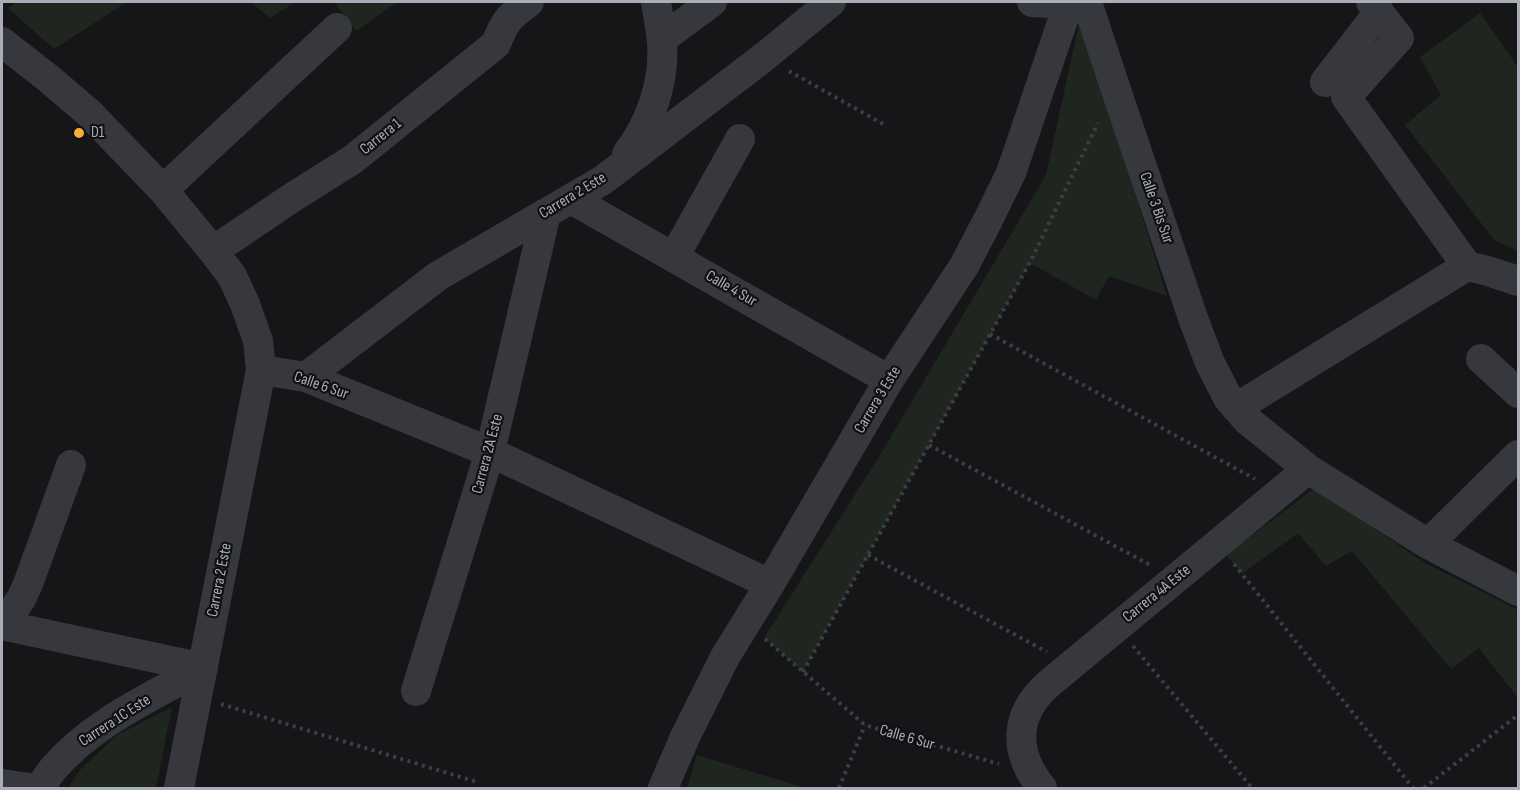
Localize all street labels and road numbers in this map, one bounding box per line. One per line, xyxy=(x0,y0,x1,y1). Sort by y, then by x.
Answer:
street label: Carrera 1 xyxy=(356,115,406,159)
street label: Carrera 2 Este xyxy=(536,169,610,223)
street label: Calle 3 Bis Sur xyxy=(1135,170,1177,246)
street label: Calle 4 Sur xyxy=(702,267,760,311)
street label: Carrera 3 Este xyxy=(851,363,905,437)
street label: Calle 6 Sur xyxy=(291,368,351,404)
street label: Carrera 2A Este xyxy=(468,412,508,496)
street label: Carrera 2 Este xyxy=(203,542,237,618)
street label: Carrera 4A Este xyxy=(1119,561,1195,627)
street label: Carrera 1C Este xyxy=(76,691,154,751)
street label: Calle 6 Sur xyxy=(877,721,937,755)

